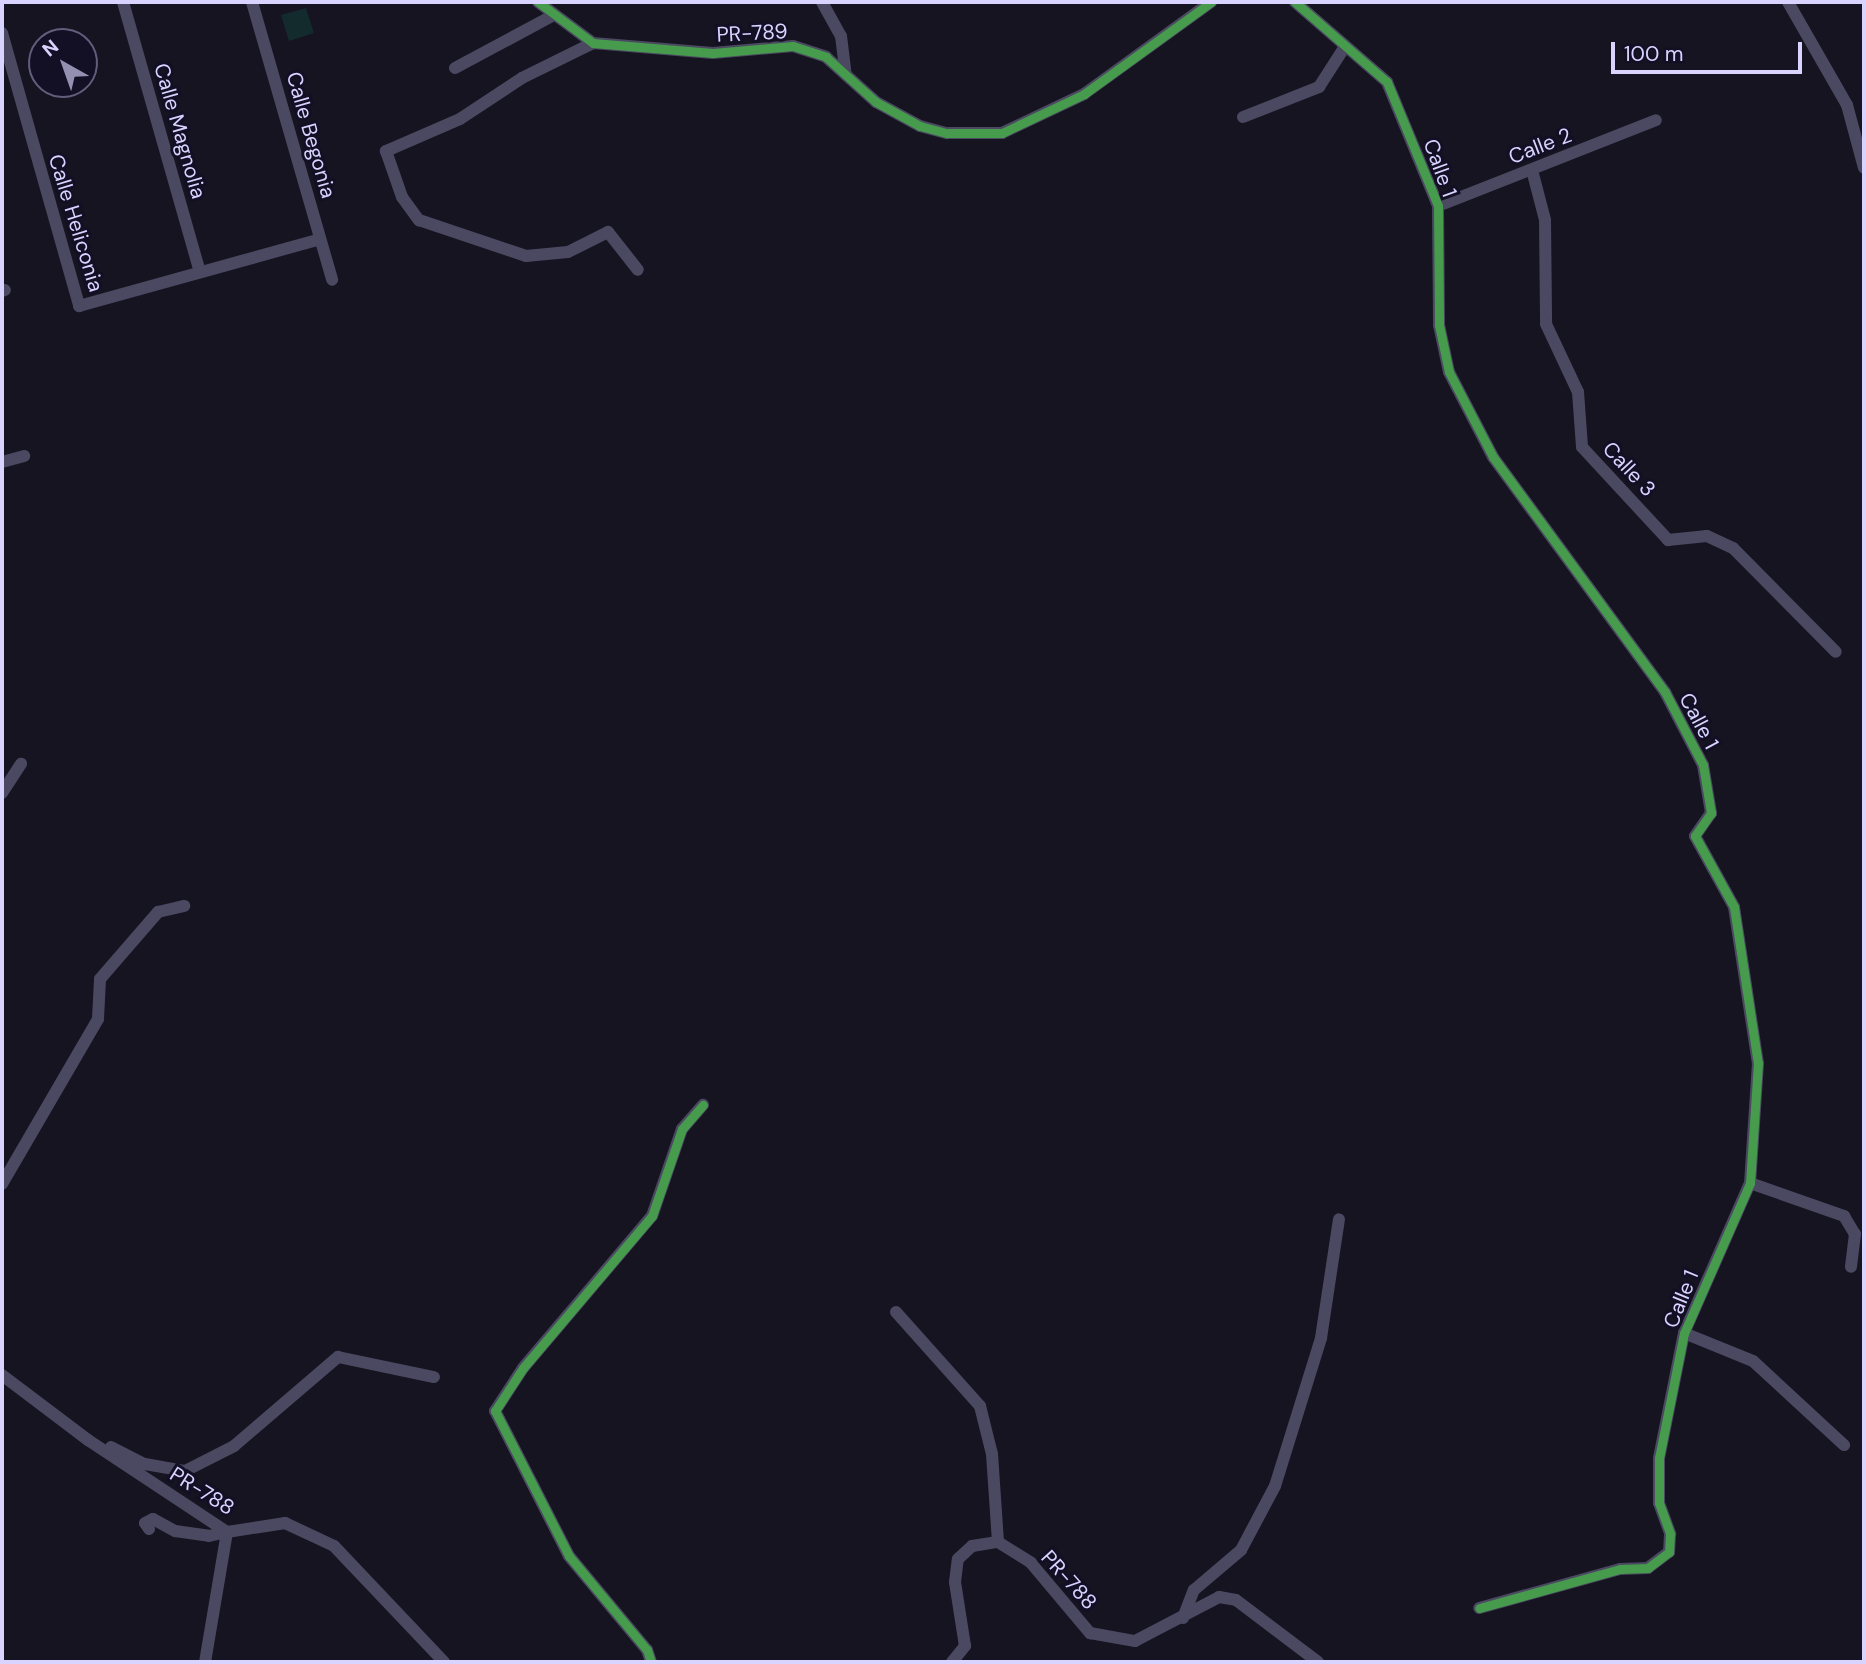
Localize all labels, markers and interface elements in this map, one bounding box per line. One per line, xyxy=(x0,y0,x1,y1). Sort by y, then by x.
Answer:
street label: PR-789 xyxy=(716,19,788,47)
north arrow xyxy=(28,28,98,98)
scale bar xyxy=(1614,28,1805,72)
text: N xyxy=(37,34,64,62)
text: 100 m xyxy=(1624,40,1684,68)
street label: Calle Magnolia xyxy=(149,60,211,202)
street label: Calle Begonia xyxy=(281,69,341,201)
street label: Calle 2 xyxy=(1505,123,1575,169)
street label: Calle 1 xyxy=(1418,136,1462,200)
street label: Calle Heliconia xyxy=(43,151,109,295)
street label: Calle 3 xyxy=(1597,436,1661,502)
street label: Calle 1 xyxy=(1674,689,1724,753)
street label: Calle 1 xyxy=(1658,1267,1704,1331)
street label: PR-788 xyxy=(165,1461,239,1521)
street label: PR-788 xyxy=(1036,1545,1102,1615)

